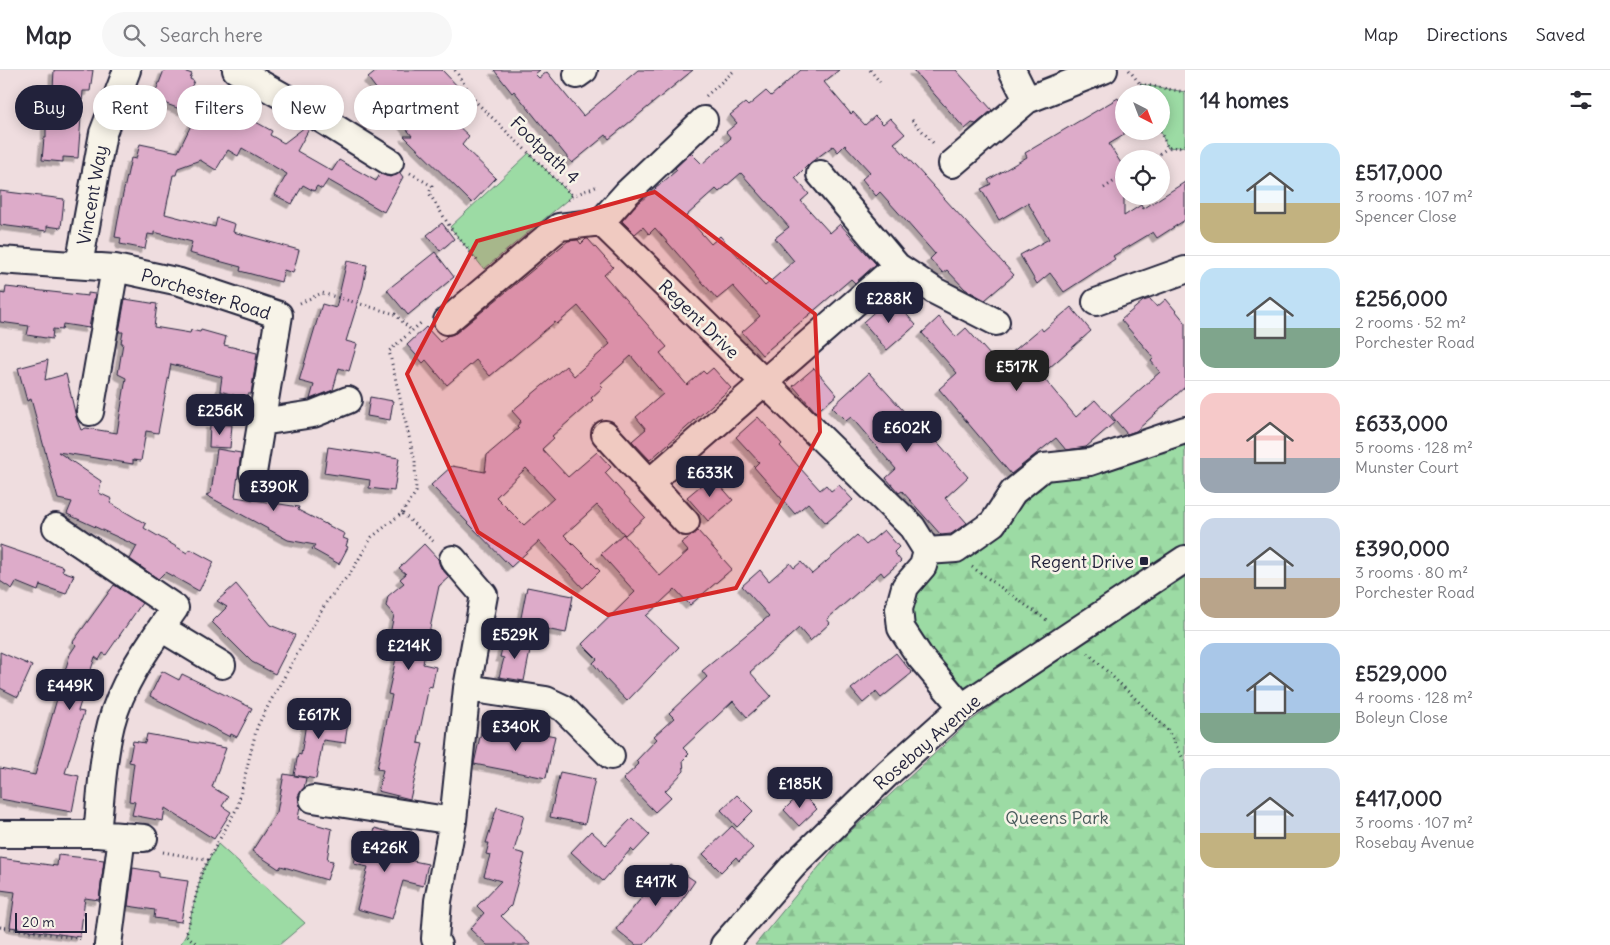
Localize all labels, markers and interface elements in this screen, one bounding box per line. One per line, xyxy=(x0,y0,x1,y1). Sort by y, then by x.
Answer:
search box xyxy=(102,12,452,57)
text: Map xyxy=(25,20,72,50)
icon: search xyxy=(120,21,148,49)
text: Search here xyxy=(160,23,263,47)
text: Map xyxy=(1363,23,1398,46)
text: Directions xyxy=(1426,23,1508,46)
text: Saved xyxy=(1536,23,1585,46)
chip: Buy xyxy=(15,85,83,130)
chip: Rent xyxy=(93,85,167,130)
chip: Filters xyxy=(177,85,262,130)
chip: New xyxy=(272,85,344,130)
chip: Apartment xyxy=(354,85,477,130)
north arrow xyxy=(1115,85,1170,140)
map controls xyxy=(1115,85,1170,205)
icon: filters xyxy=(1567,86,1595,114)
text: 14 homes xyxy=(1200,87,1289,114)
street label: Footpath 4 xyxy=(506,111,584,189)
street label: Vincent Way xyxy=(72,143,112,247)
button: locate xyxy=(1115,150,1170,205)
text: £517,000 xyxy=(1355,159,1443,186)
icon: home xyxy=(1240,163,1300,223)
text: 3 rooms · 107 m² xyxy=(1355,186,1473,206)
text: Spencer Close xyxy=(1355,206,1457,226)
street label: Porchester Road xyxy=(138,263,274,325)
street label: Regent Drive xyxy=(654,275,744,363)
pin: £288K xyxy=(854,282,924,324)
text: £256,000 xyxy=(1355,285,1448,312)
text: £288K xyxy=(866,288,912,308)
icon: home xyxy=(1240,288,1300,348)
text: 2 rooms · 52 m² xyxy=(1355,312,1466,332)
text: Porchester Road xyxy=(1355,332,1475,352)
pin: £517K xyxy=(982,350,1052,392)
text: £517K xyxy=(996,356,1038,376)
pin: £256K xyxy=(185,394,255,436)
text: £256K xyxy=(197,400,243,420)
pin: £602K xyxy=(872,410,942,453)
text: £633,000 xyxy=(1355,410,1448,437)
icon: home xyxy=(1240,413,1300,473)
text: £602K xyxy=(884,417,931,437)
text: 5 rooms · 128 m² xyxy=(1355,437,1473,457)
pin: £633K xyxy=(675,456,745,498)
text: Munster Court xyxy=(1355,457,1459,477)
text: £633K xyxy=(687,462,733,482)
pin: £390K xyxy=(239,470,309,512)
text: £390K xyxy=(250,476,298,496)
text: £390,000 xyxy=(1355,535,1450,562)
icon: home xyxy=(1240,538,1300,598)
place label: Regent Drive xyxy=(1030,550,1134,573)
marker: Regent Drive xyxy=(1138,555,1150,567)
text: 3 rooms · 80 m² xyxy=(1355,562,1468,582)
text: Porchester Road xyxy=(1355,582,1475,602)
pin: £529K xyxy=(480,618,550,660)
text: £529K xyxy=(492,624,538,644)
pin: £214K xyxy=(374,628,444,671)
text: £214K xyxy=(388,635,430,655)
text: £529,000 xyxy=(1355,660,1447,687)
icon: home xyxy=(1240,663,1300,723)
pin: £449K xyxy=(35,668,105,711)
text: £449K xyxy=(47,675,93,695)
text: 4 rooms · 128 m² xyxy=(1355,687,1473,707)
street label: Rosebay Avenue xyxy=(869,689,985,795)
pin: £617K xyxy=(284,698,354,740)
text: £617K xyxy=(298,704,340,724)
text: Boleyn Close xyxy=(1355,707,1448,727)
pin: £340K xyxy=(481,710,551,752)
text: £340K xyxy=(492,716,540,736)
pin: £185K xyxy=(765,766,835,809)
text: £185K xyxy=(778,773,822,793)
text: £417,000 xyxy=(1355,785,1442,812)
icon: home xyxy=(1240,788,1300,848)
park label: Queens Park xyxy=(1005,806,1109,829)
text: 3 rooms · 107 m² xyxy=(1355,812,1473,832)
pin: £426K xyxy=(350,830,420,873)
text: Rosebay Avenue xyxy=(1355,832,1474,852)
text: £426K xyxy=(362,837,408,857)
pin: £417K xyxy=(621,864,691,907)
text: £417K xyxy=(635,871,677,891)
scale bar xyxy=(15,910,88,933)
text: 20 m xyxy=(22,913,55,931)

